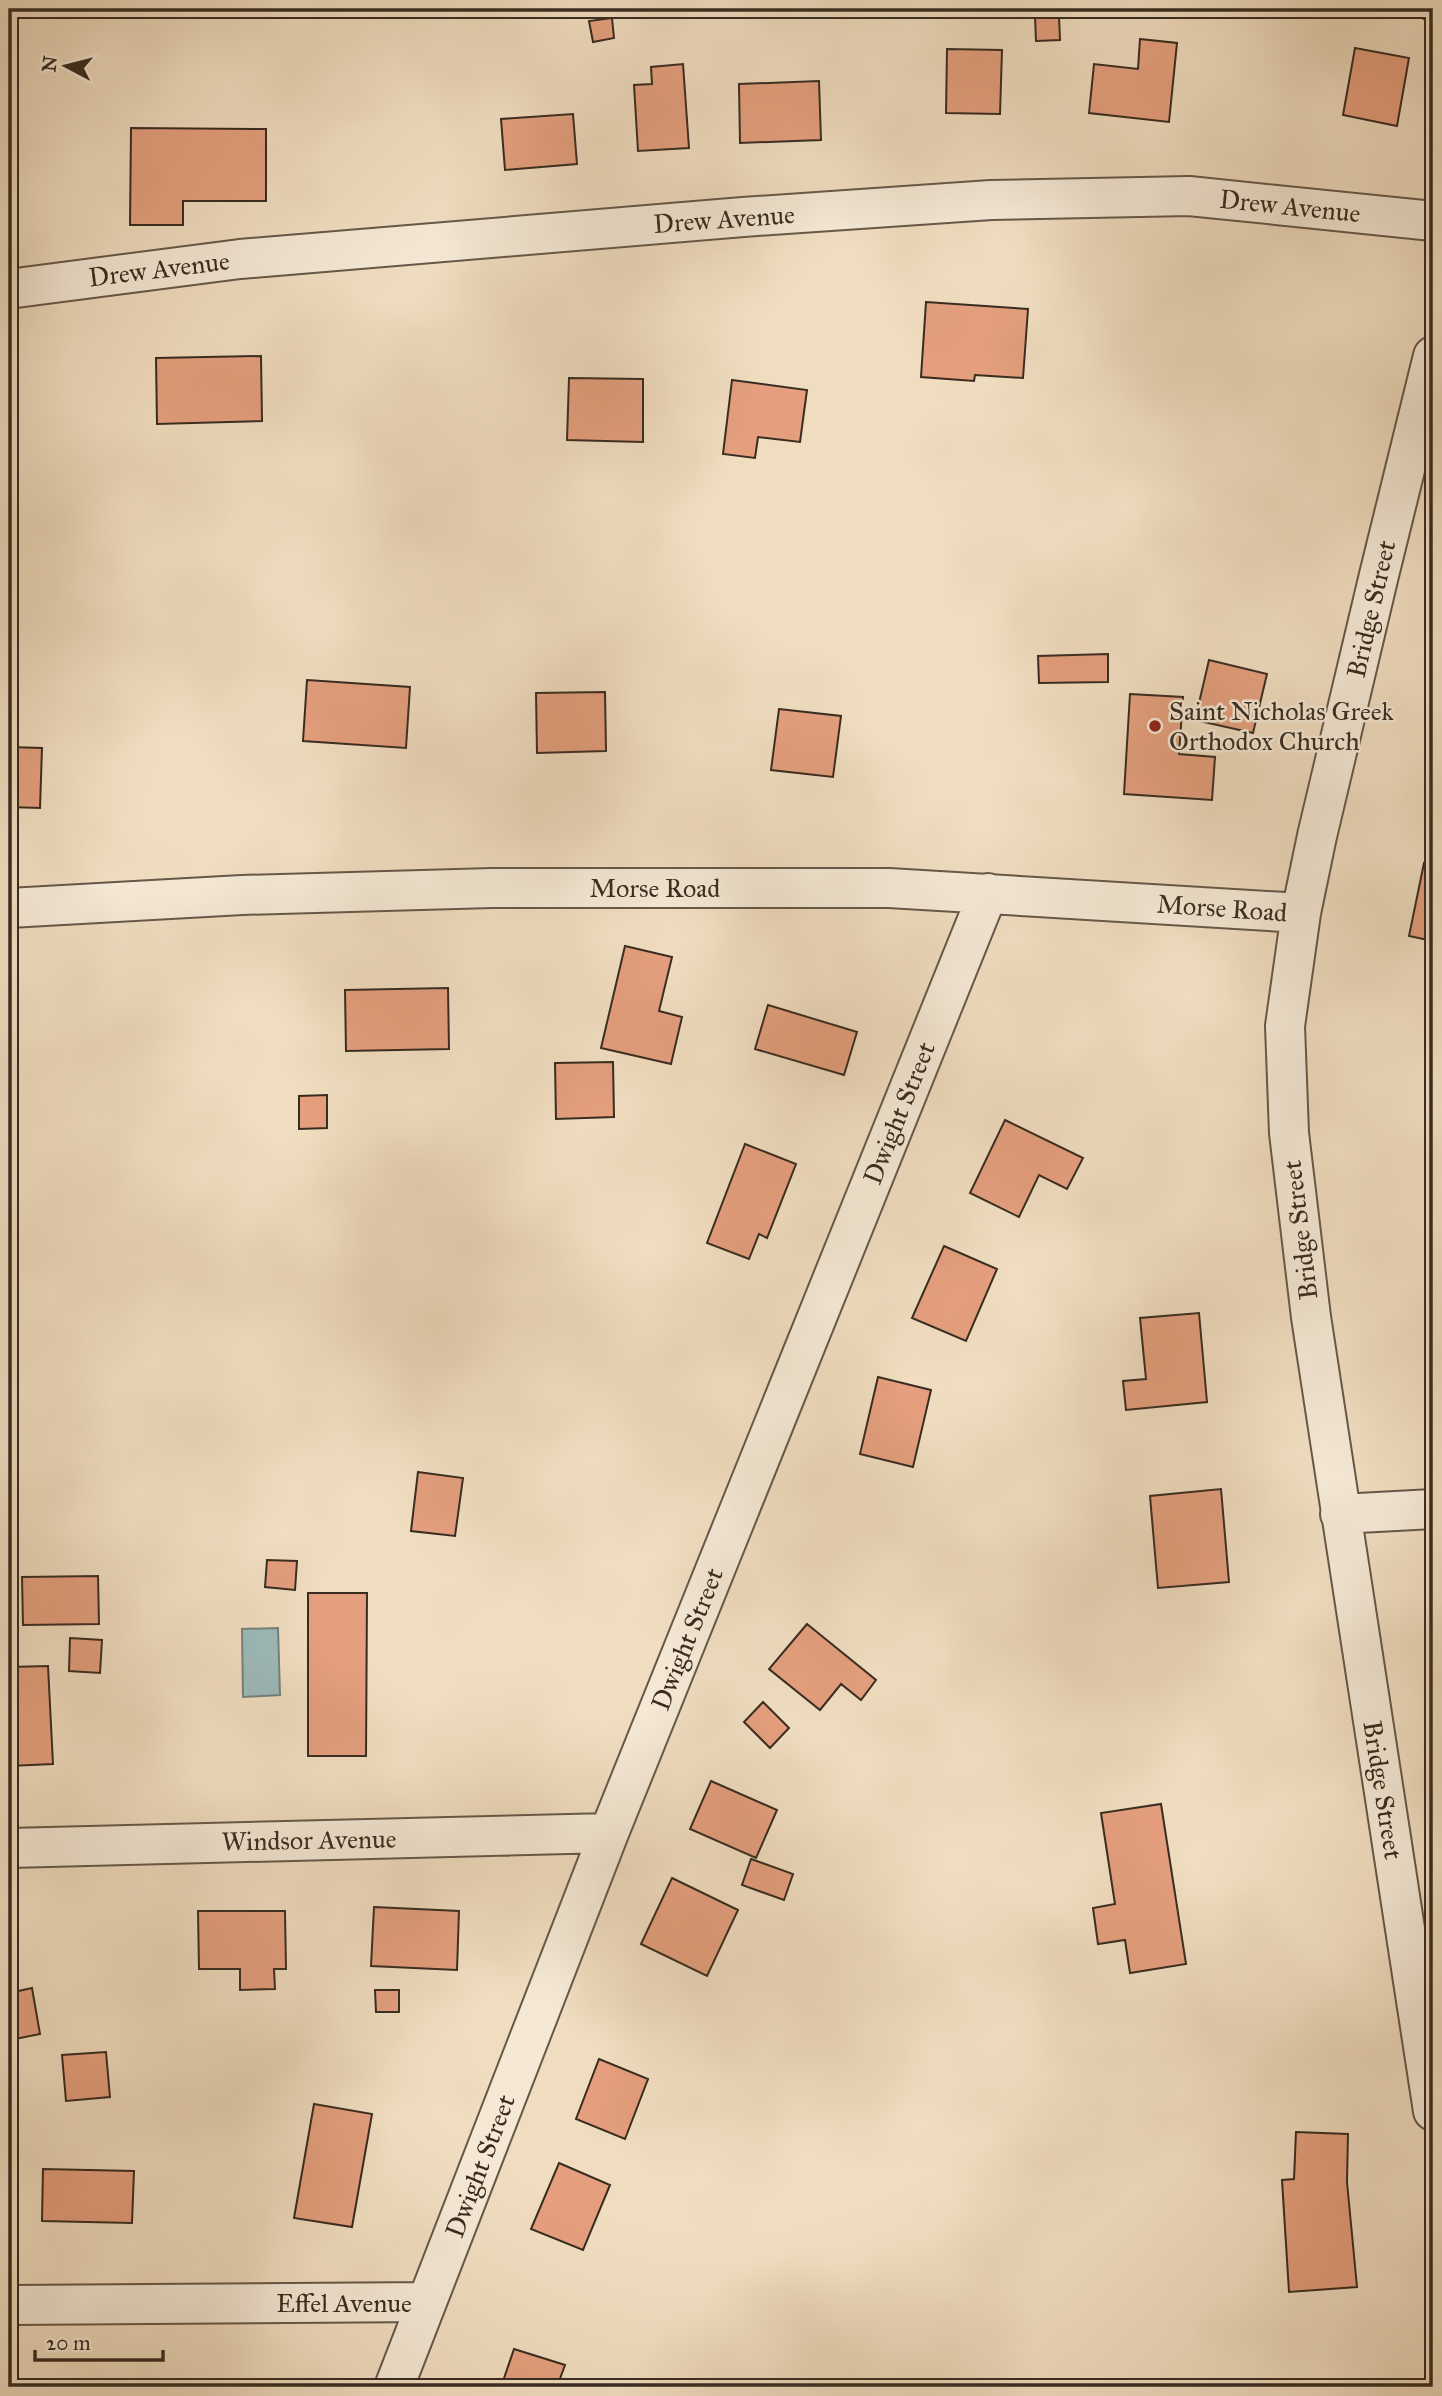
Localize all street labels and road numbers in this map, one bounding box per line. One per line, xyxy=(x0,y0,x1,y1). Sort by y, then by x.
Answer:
street label: Drew Avenue xyxy=(1218,183,1362,229)
street label: Drew Avenue xyxy=(652,198,796,240)
street label: Drew Avenue xyxy=(87,244,231,294)
street label: Bridge Street xyxy=(1340,537,1402,681)
street label: Morse Road xyxy=(590,872,720,904)
street label: Morse Road xyxy=(1156,887,1288,929)
street label: Dwight Street xyxy=(856,1037,942,1189)
street label: Bridge Street xyxy=(1276,1159,1324,1301)
street label: Dwight Street xyxy=(644,1563,730,1715)
street label: Bridge Street xyxy=(1356,1718,1410,1862)
street label: Windsor Avenue xyxy=(221,1822,397,1858)
street label: Dwight Street xyxy=(438,2090,522,2242)
street label: Effel Avenue xyxy=(276,2287,412,2319)

